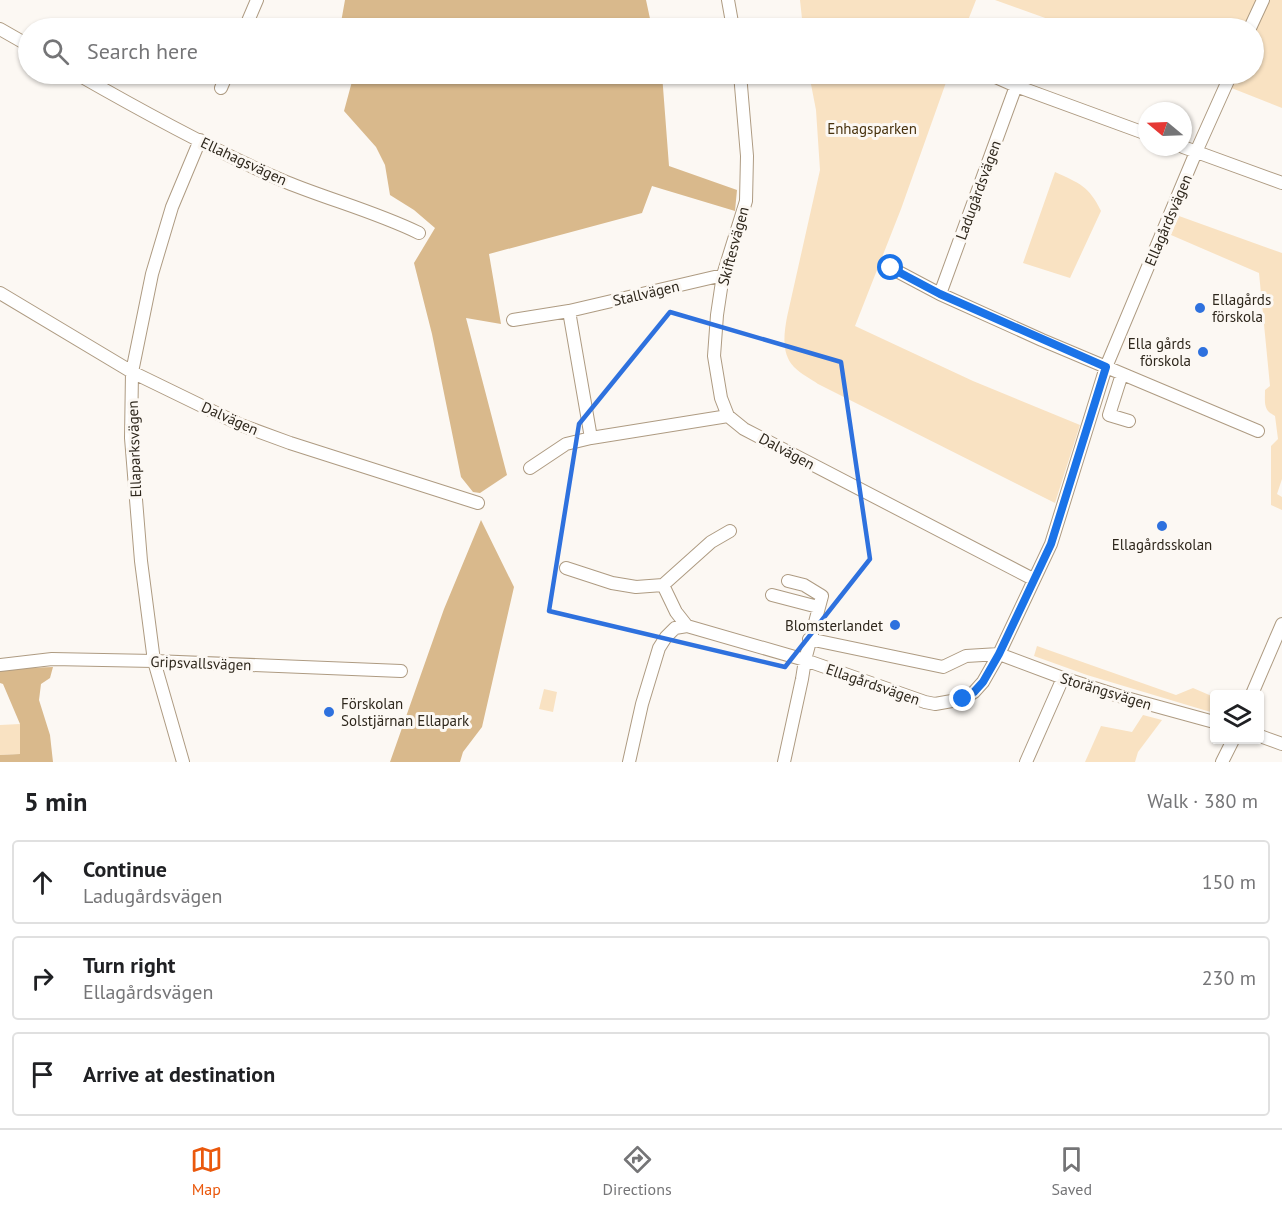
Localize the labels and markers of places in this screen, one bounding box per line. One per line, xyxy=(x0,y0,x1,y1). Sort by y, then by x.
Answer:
place label: Ellagårds förskola xyxy=(1212,290,1271,326)
marker: Ellagårds förskola xyxy=(1193,301,1207,315)
place label: Ella gårds förskola xyxy=(1128,334,1191,370)
marker: Ella gårds förskola xyxy=(1196,345,1210,359)
marker: Ellagårdsskolan xyxy=(1155,519,1169,533)
place label: Ellagårdsskolan xyxy=(1112,535,1212,554)
place label: Blomsterlandet xyxy=(785,616,883,635)
marker: Blomsterlandet xyxy=(888,618,902,632)
place label: Förskolan Solstjärnan Ellapark xyxy=(341,694,470,730)
marker: Förskolan Solstjärnan Ellapark xyxy=(322,705,336,719)

